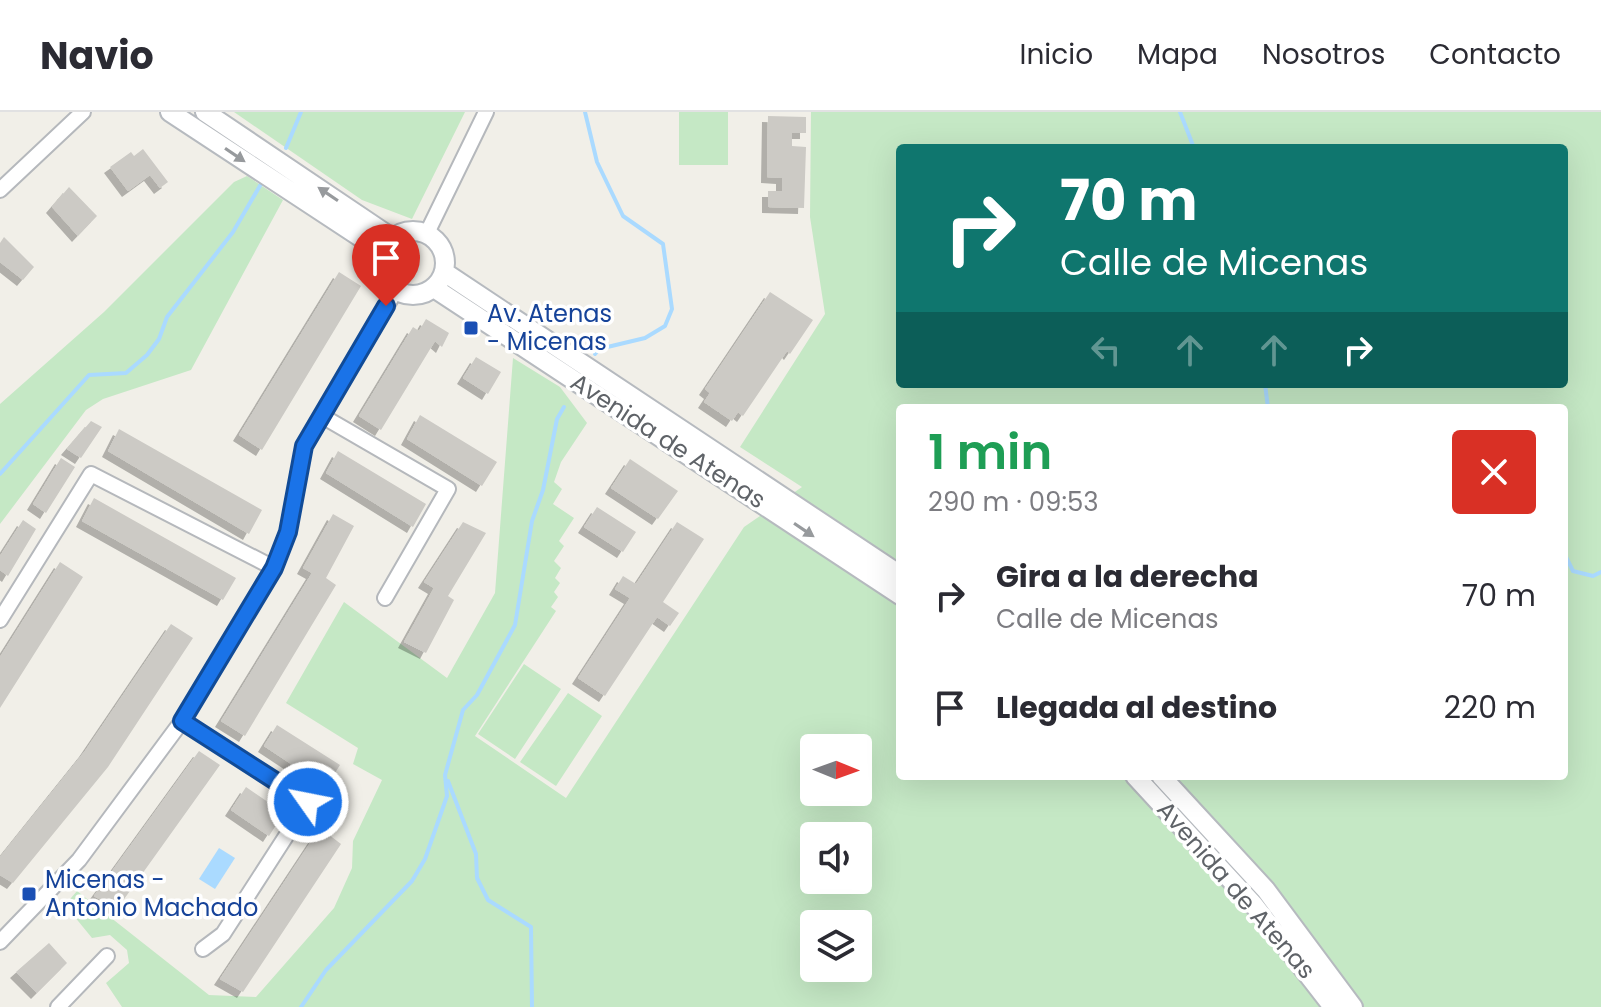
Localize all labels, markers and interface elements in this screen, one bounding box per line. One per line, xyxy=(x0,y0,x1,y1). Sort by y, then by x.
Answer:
text: Navio xyxy=(40,29,154,82)
text: Inicio xyxy=(1020,35,1093,74)
text: Mapa xyxy=(1137,35,1218,74)
text: Nosotros xyxy=(1262,35,1385,74)
text: Contacto xyxy=(1429,35,1561,74)
one-way arrow xyxy=(225,147,246,162)
text: 70 m xyxy=(1060,161,1198,240)
icon: right xyxy=(928,176,1032,280)
one-way arrow xyxy=(317,187,339,202)
pin xyxy=(352,224,420,306)
icon: arrive xyxy=(364,236,408,280)
text: Calle de Micenas xyxy=(1060,237,1368,288)
place label: Av. Atenas - Micenas xyxy=(487,297,612,358)
marker: Av. Atenas - Micenas xyxy=(462,319,480,337)
icon: left xyxy=(1084,328,1128,372)
icon: ahead xyxy=(1168,328,1212,372)
icon: ahead xyxy=(1252,328,1296,372)
icon: right xyxy=(1336,328,1380,372)
street label: Avenida de Atenas xyxy=(564,365,772,516)
text: 1 min xyxy=(928,419,1052,486)
button: close xyxy=(1452,430,1536,514)
text: 290 m · 09:53 xyxy=(928,484,1099,520)
one-way arrow xyxy=(793,523,814,538)
text: Gira a la derecha xyxy=(996,555,1259,598)
icon: right xyxy=(928,574,972,618)
text: 70 m xyxy=(1462,574,1536,617)
text: Calle de Micenas xyxy=(996,601,1219,637)
icon: arrive xyxy=(928,686,972,730)
text: Llegada al destino xyxy=(996,686,1277,729)
text: 220 m xyxy=(1444,686,1536,729)
north arrow xyxy=(800,734,872,806)
map controls xyxy=(800,734,872,982)
position arrow xyxy=(266,760,350,844)
street label: Avenida de Atenas xyxy=(1150,794,1323,986)
button: sound xyxy=(800,822,872,894)
place label: Micenas - Antonio Machado xyxy=(45,863,258,924)
marker: Micenas - Antonio Machado xyxy=(20,885,38,903)
button: layers xyxy=(800,910,872,982)

